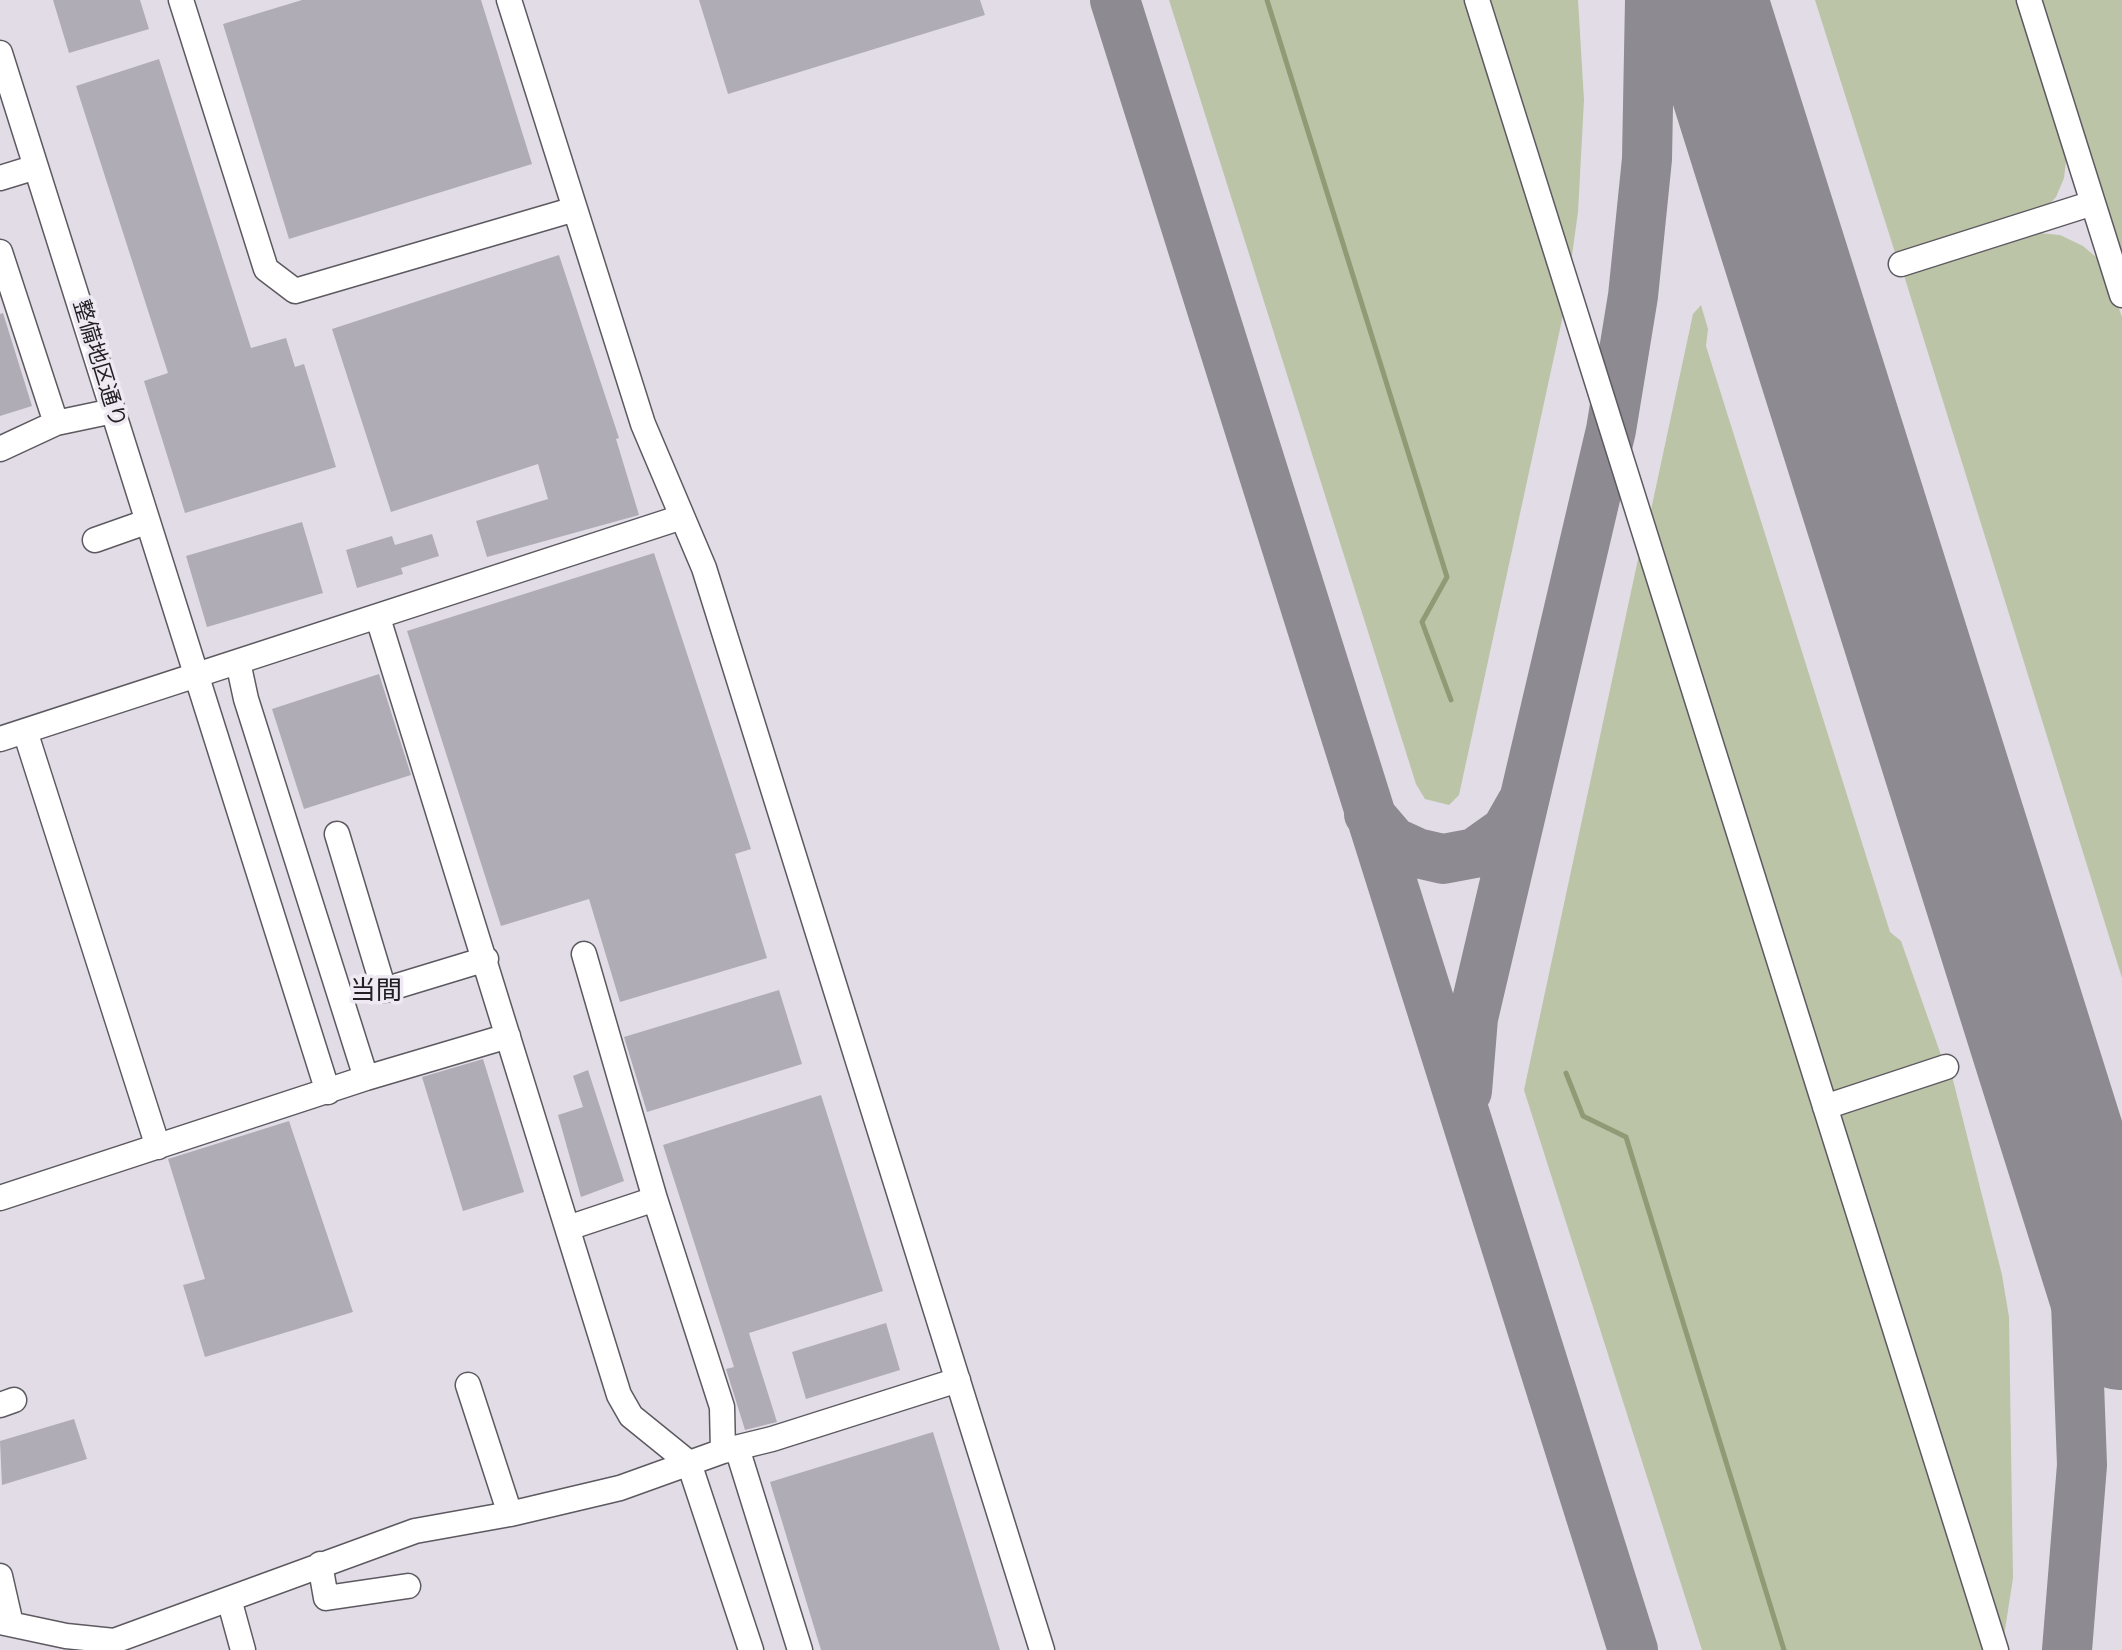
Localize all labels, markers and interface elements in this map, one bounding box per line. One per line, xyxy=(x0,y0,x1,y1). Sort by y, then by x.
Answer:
street label: 整備地区通り xyxy=(66,297,130,431)
district label: 当間 xyxy=(350,977,402,1009)

